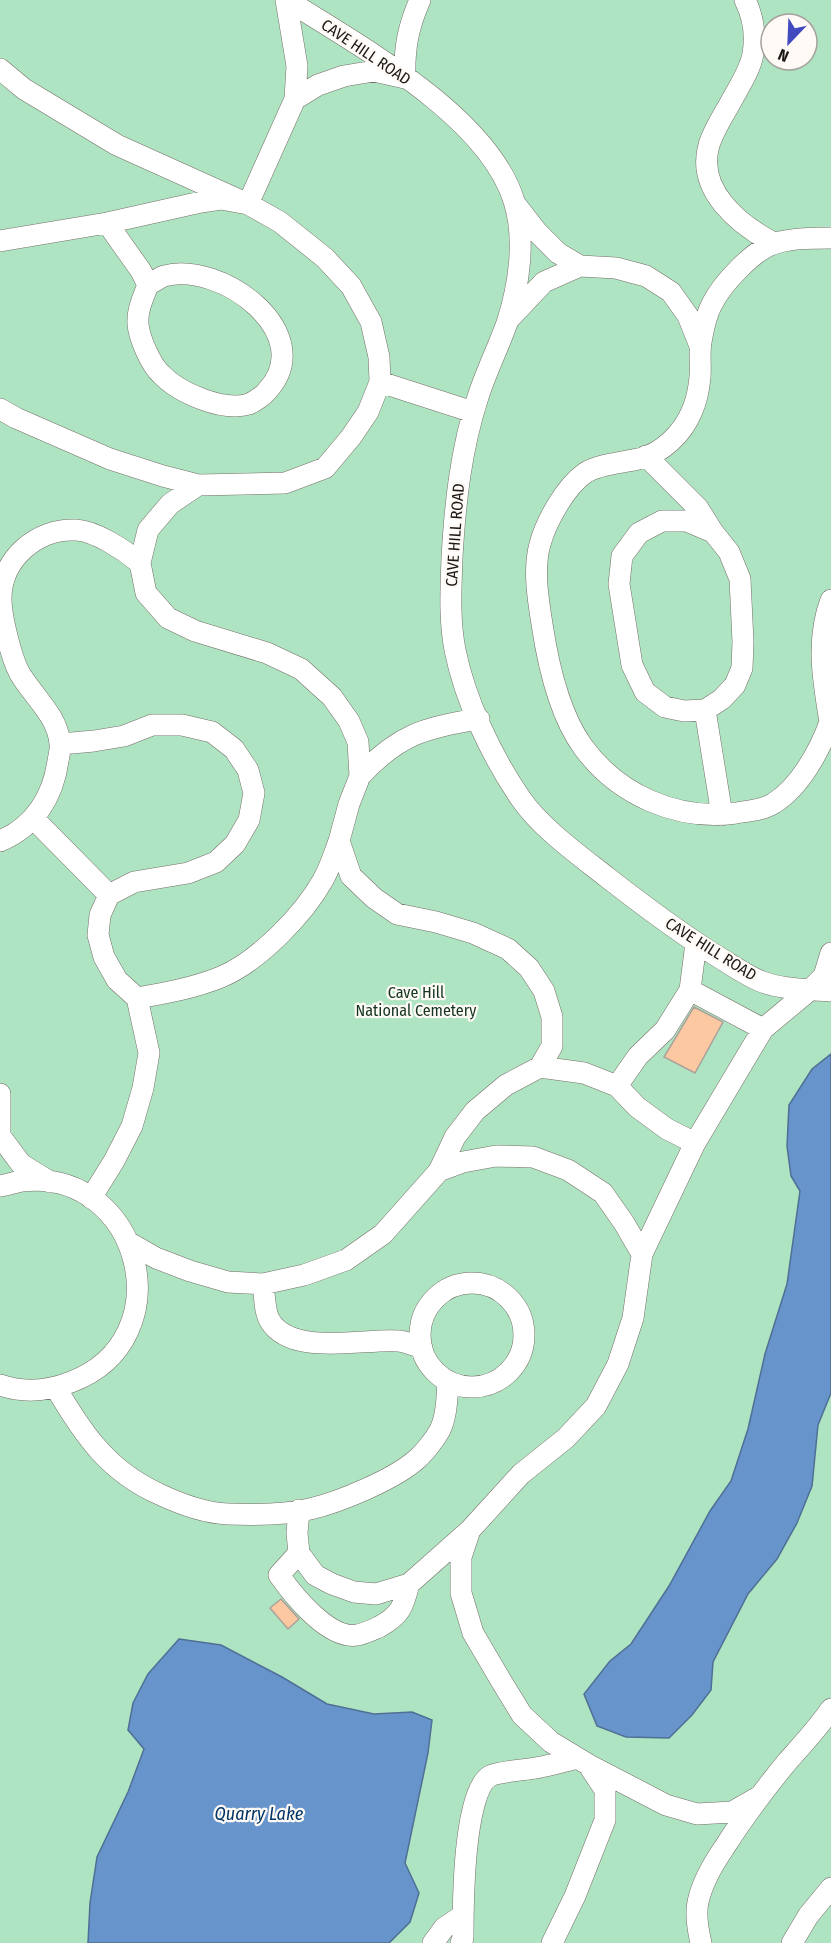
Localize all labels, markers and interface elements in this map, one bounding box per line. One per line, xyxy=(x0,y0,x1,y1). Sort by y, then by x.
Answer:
north arrow xyxy=(759,12,819,72)
street label: CAVE HILL ROAD xyxy=(318,15,414,89)
text: N xyxy=(775,45,791,66)
street label: CAVE HILL ROAD xyxy=(442,483,468,587)
street label: CAVE HILL ROAD xyxy=(662,913,760,985)
park label: Cave Hill National Cemetery xyxy=(356,983,477,1020)
water label: Quarry Lake xyxy=(215,1803,304,1825)

